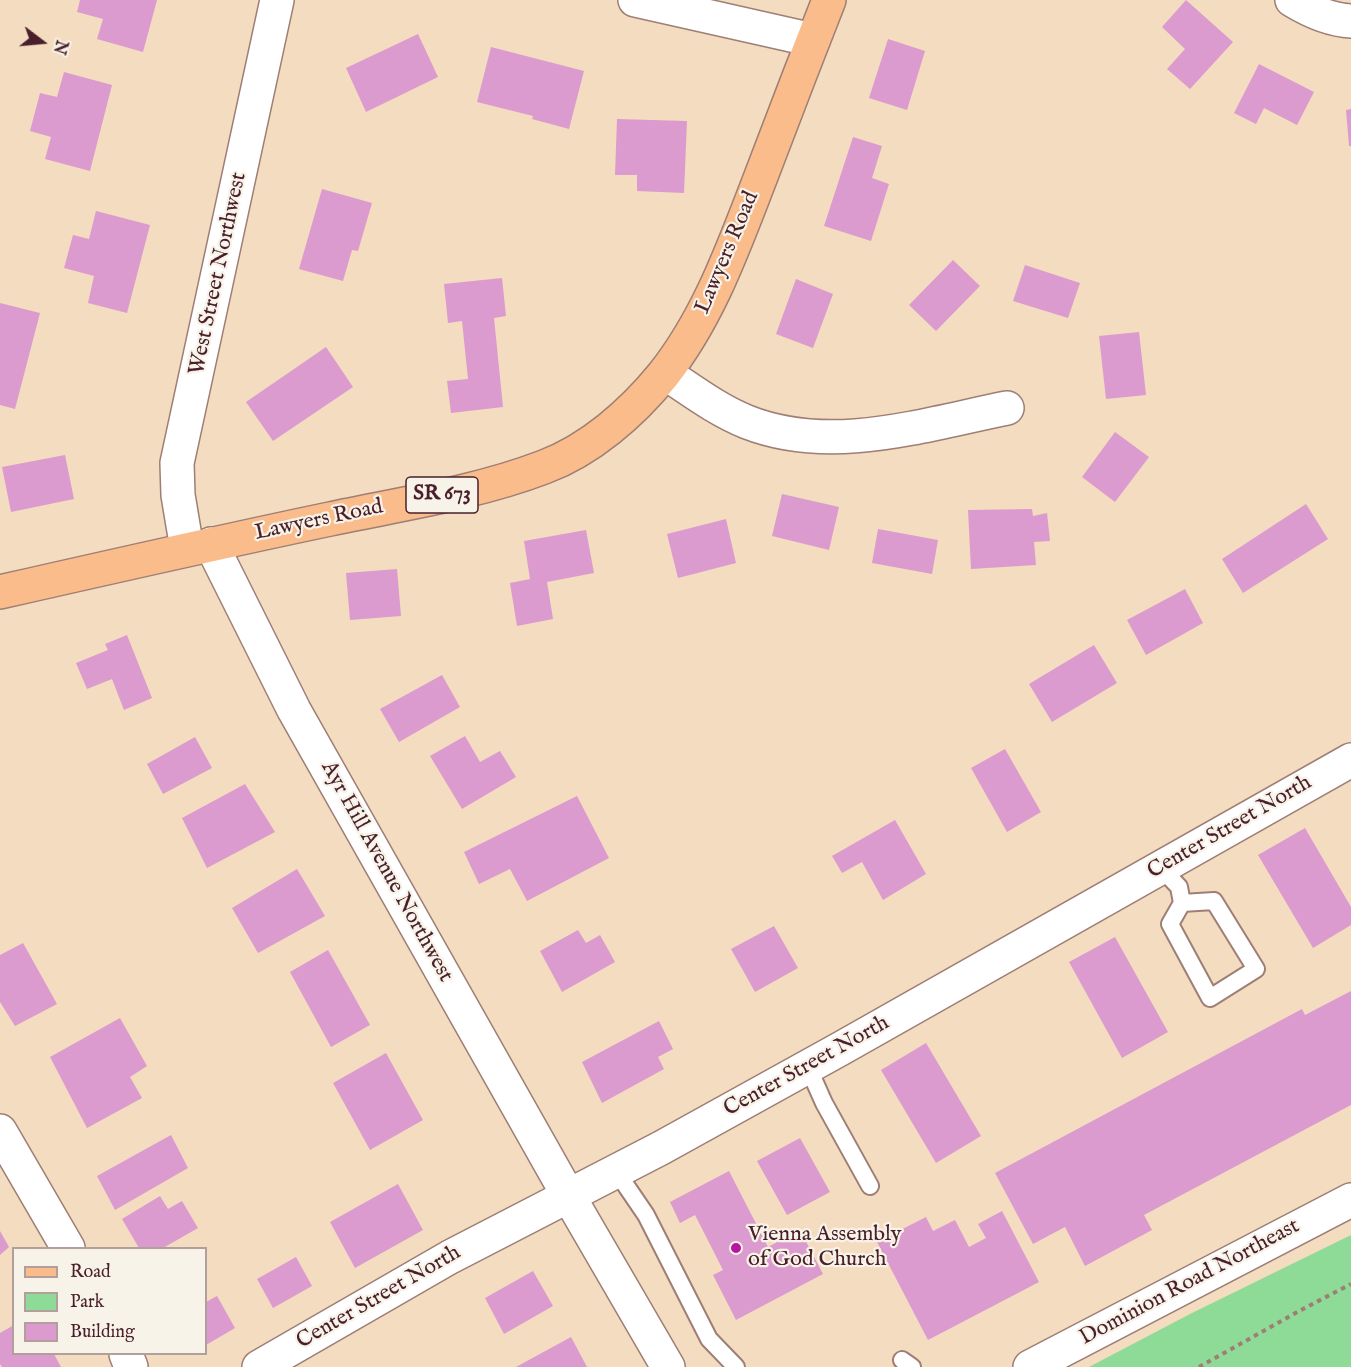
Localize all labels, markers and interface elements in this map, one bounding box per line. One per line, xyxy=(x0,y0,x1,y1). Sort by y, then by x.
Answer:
north arrow xyxy=(12,12,72,72)
text: N xyxy=(48,38,71,56)
street label: West Street Northwest xyxy=(185,170,253,378)
street label: Lawyers Road xyxy=(690,188,766,318)
road number: SR 673 xyxy=(406,477,478,513)
street label: Lawyers Road xyxy=(253,495,385,547)
street label: Ayr Hill Avenue Northwest xyxy=(314,757,458,987)
street label: Center Street North xyxy=(1143,770,1317,886)
street label: Center Street North xyxy=(720,1011,894,1123)
street label: Dominion Road Northeast xyxy=(1076,1214,1304,1352)
place label: Vienna Assembly of God Church xyxy=(748,1222,902,1274)
street label: Center Street North xyxy=(292,1240,466,1356)
marker: Vienna Assembly of God Church xyxy=(729,1241,743,1255)
legend xyxy=(12,1247,207,1355)
text: Road xyxy=(70,1261,111,1284)
text: Park xyxy=(70,1291,104,1314)
text: Building xyxy=(70,1321,135,1344)

